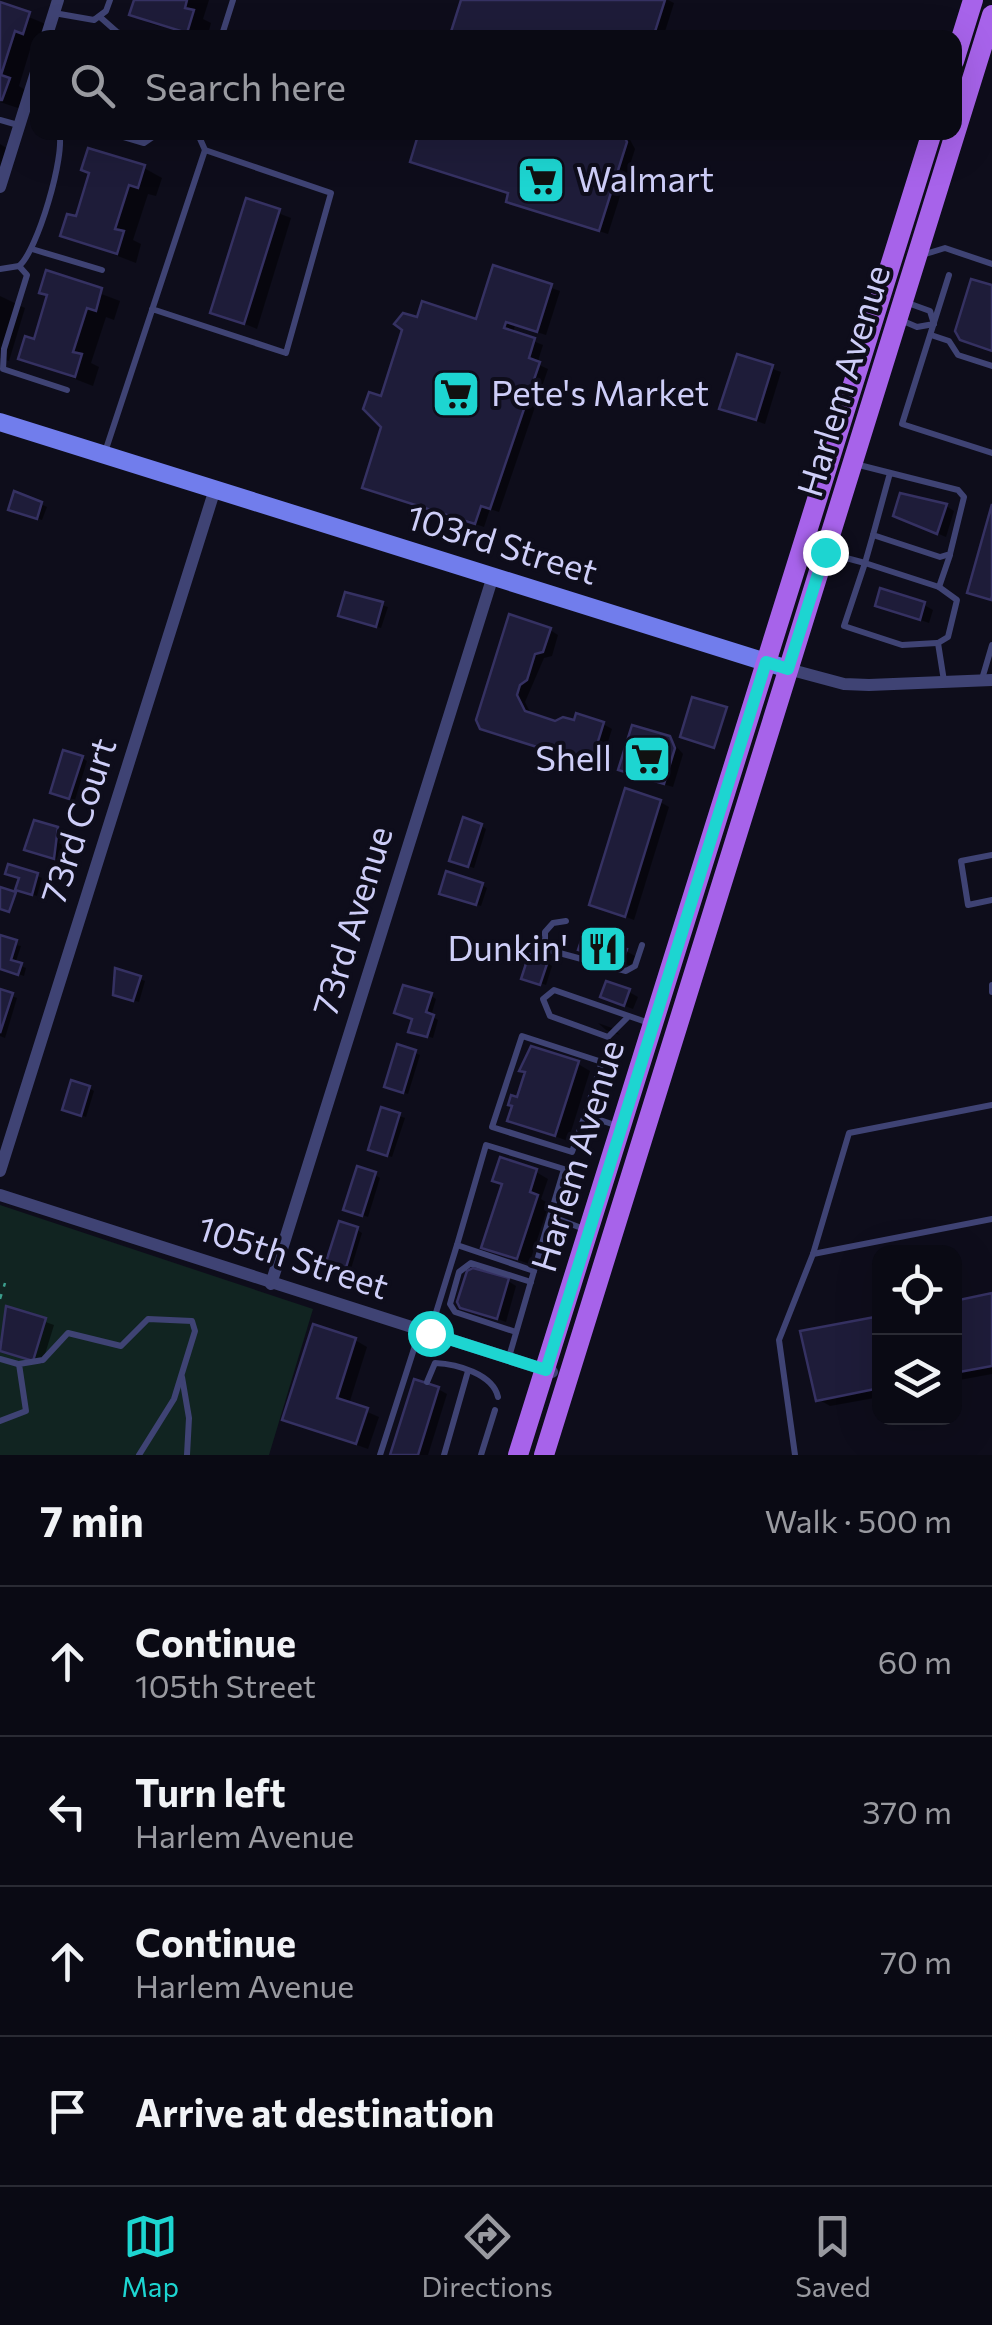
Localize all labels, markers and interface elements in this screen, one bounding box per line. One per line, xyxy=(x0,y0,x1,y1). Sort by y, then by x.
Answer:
search box xyxy=(30,30,962,140)
icon: search xyxy=(65,58,120,113)
text: Search here xyxy=(145,62,346,109)
supermarket icon: Walmart xyxy=(515,154,567,206)
place label: Walmart xyxy=(576,156,714,199)
street label: Harlem Avenue xyxy=(786,259,897,501)
supermarket icon: Pete's Market xyxy=(430,368,482,420)
place label: Pete's Market xyxy=(491,370,709,413)
street label: 103rd Street xyxy=(402,493,603,592)
route end xyxy=(803,530,849,576)
street label: 73rd Court xyxy=(30,732,124,908)
supermarket icon: Shell xyxy=(621,733,673,785)
place label: Shell xyxy=(535,735,612,778)
street label: 73rd Avenue xyxy=(301,821,400,1020)
restaurant icon: Dunkin' xyxy=(577,923,629,975)
place label: Dunkin' xyxy=(448,925,568,968)
street label: Harlem Avenue xyxy=(520,1034,631,1276)
street label: 105th Street xyxy=(193,1205,395,1307)
map controls xyxy=(872,1245,962,1425)
button: locate xyxy=(872,1245,962,1335)
route start xyxy=(408,1311,454,1357)
button: layers xyxy=(872,1335,962,1425)
text: 7 min xyxy=(40,1494,144,1546)
text: Walk · 500 m xyxy=(765,1500,952,1540)
text: Continue xyxy=(135,1618,296,1665)
icon: ahead xyxy=(40,1634,95,1689)
text: 60 m xyxy=(878,1641,952,1681)
text: 105th Street xyxy=(135,1665,316,1705)
text: Turn left xyxy=(135,1768,286,1815)
icon: left xyxy=(40,1784,95,1839)
text: 370 m xyxy=(862,1791,952,1831)
text: Harlem Avenue xyxy=(135,1815,354,1855)
text: Continue xyxy=(135,1918,296,1965)
icon: ahead xyxy=(40,1934,95,1989)
text: 70 m xyxy=(880,1941,952,1981)
text: Harlem Avenue xyxy=(135,1965,354,2005)
icon: arrive xyxy=(40,2084,95,2139)
text: Arrive at destination xyxy=(135,2088,494,2135)
tab: Map xyxy=(121,2209,179,2303)
tab: Directions xyxy=(421,2209,553,2303)
tab: Saved xyxy=(795,2209,871,2303)

